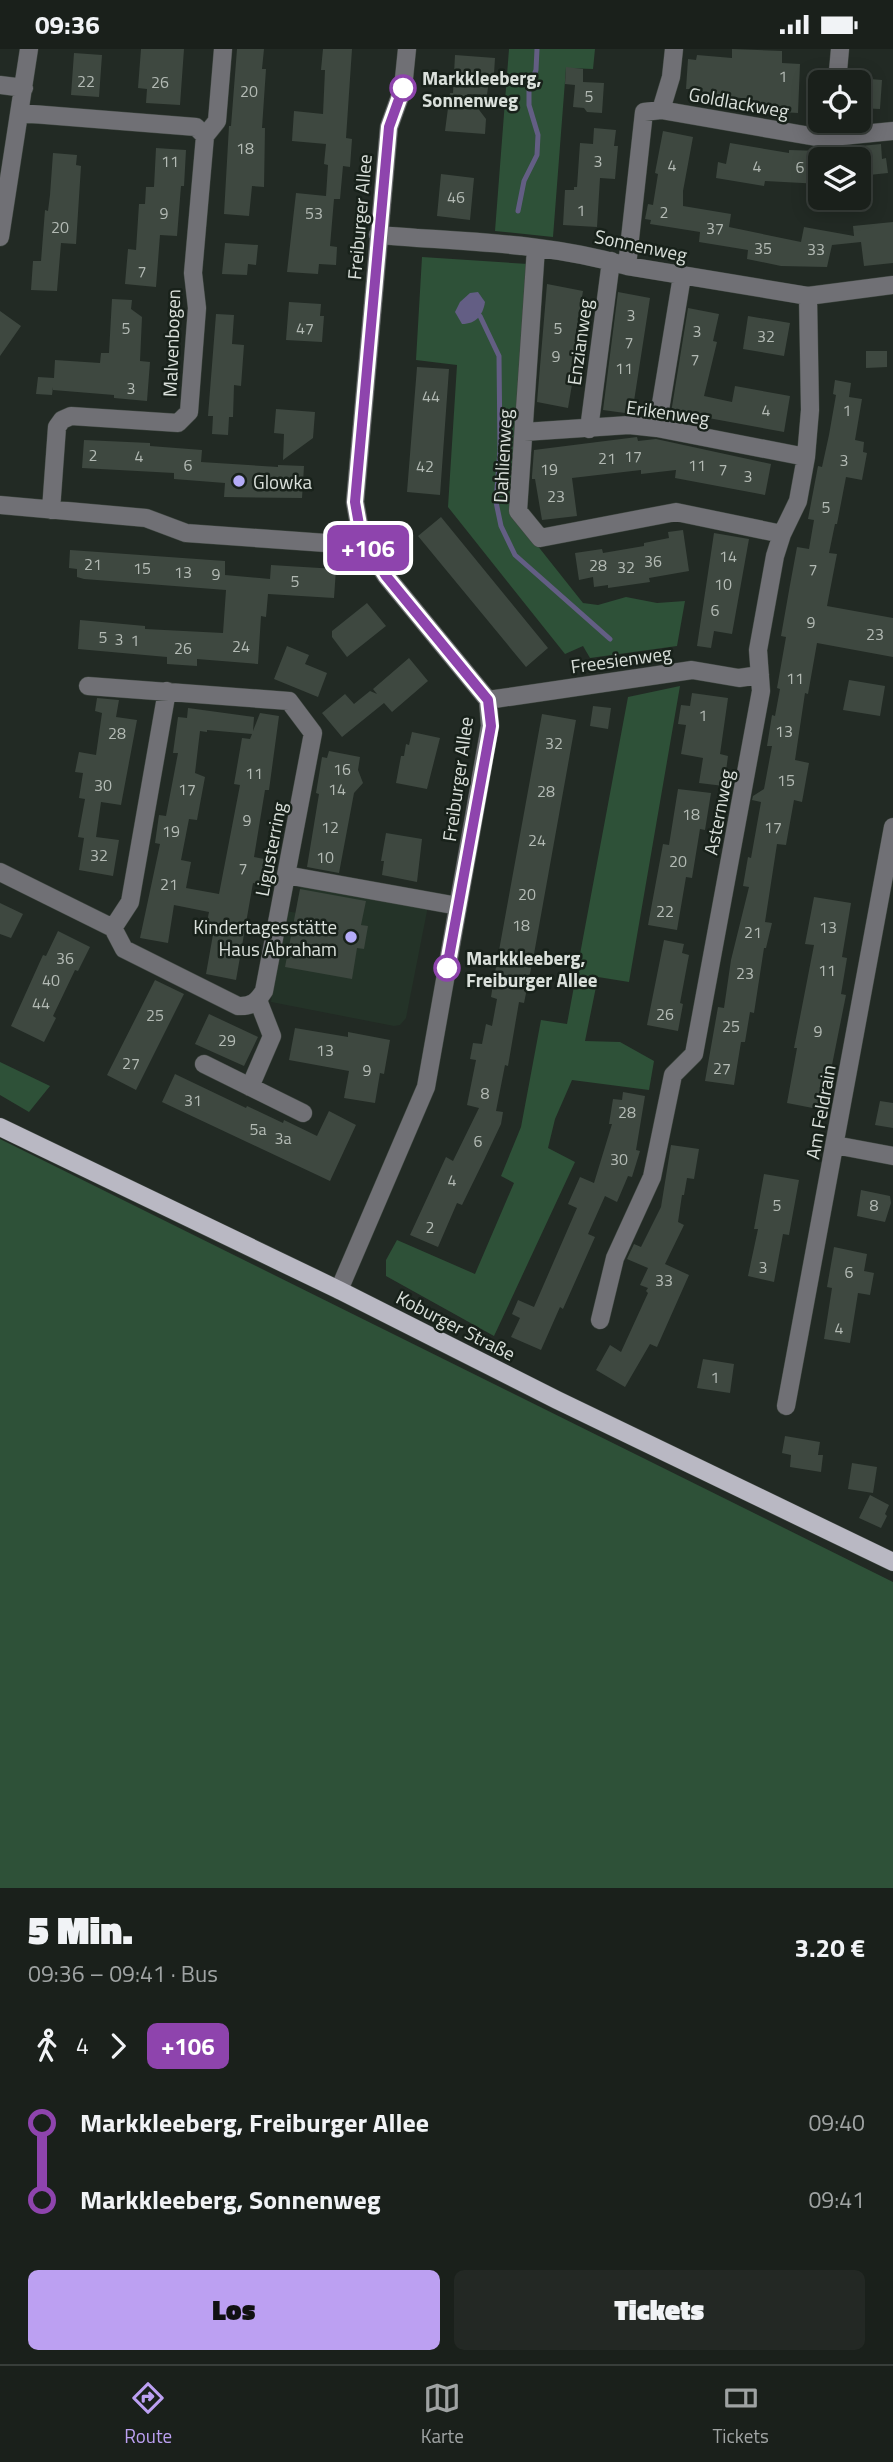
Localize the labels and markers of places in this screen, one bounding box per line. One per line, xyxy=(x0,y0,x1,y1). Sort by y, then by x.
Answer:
place label: Markkleeberg, Sonnenweg xyxy=(422,63,541,114)
marker: Markkleeberg, Sonnenweg xyxy=(390,75,416,101)
place label: Glowka xyxy=(253,467,313,496)
marker: Glowka xyxy=(231,473,247,489)
place label: Kindertagesstätte Haus Abraham xyxy=(193,912,337,963)
marker: Kindertagesstätte Haus Abraham xyxy=(343,929,359,945)
place label: Markkleeberg, Freiburger Allee xyxy=(466,943,598,994)
marker: Markkleeberg, Freiburger Allee xyxy=(434,955,460,981)

